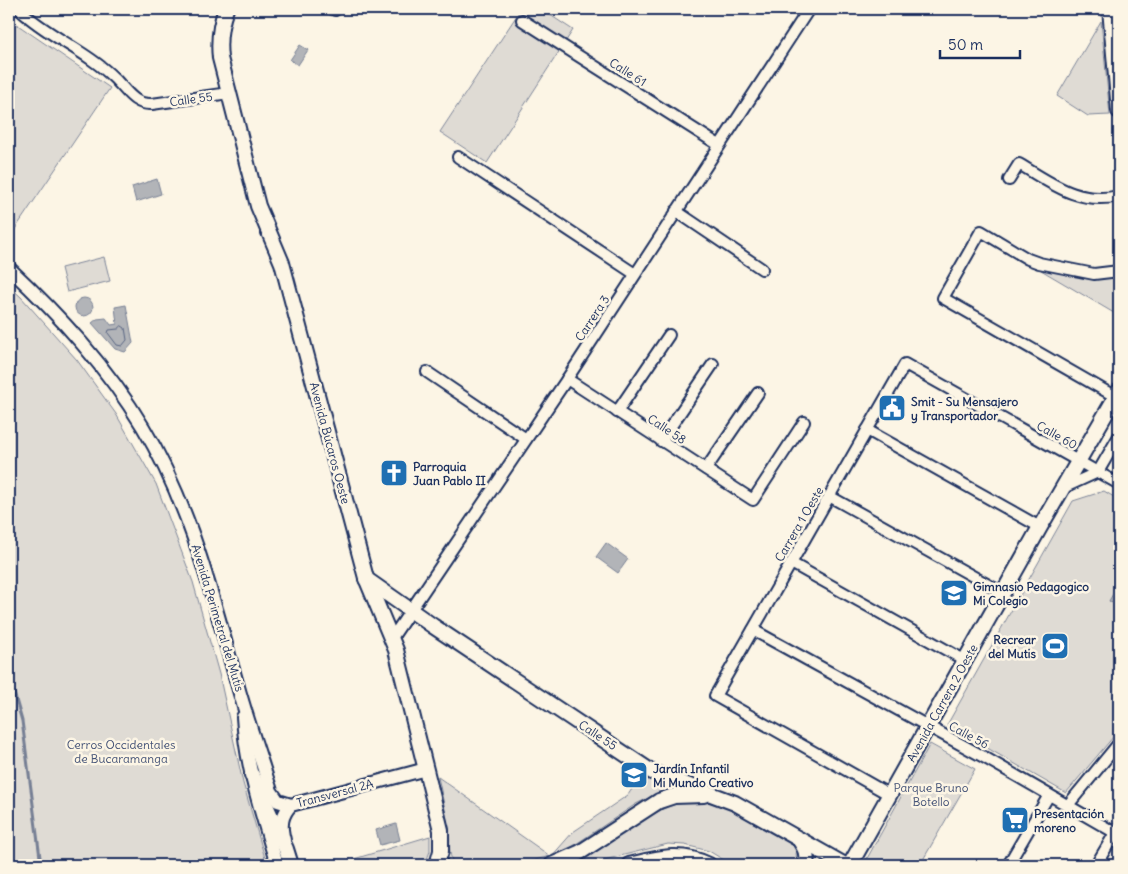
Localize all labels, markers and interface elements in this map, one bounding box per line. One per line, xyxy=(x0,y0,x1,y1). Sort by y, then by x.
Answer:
scale bar xyxy=(940,28,1020,60)
text: 50 m xyxy=(948,35,983,54)
street label: Calle 61 xyxy=(607,55,649,89)
street label: Calle 55 xyxy=(169,89,214,109)
street label: Carrera 3 xyxy=(572,292,613,344)
street label: Avenida Búcaros Oeste xyxy=(307,380,353,506)
public building icon: Smit - Su Mensajero y Transportador xyxy=(877,393,907,423)
place label: Smit - Su Mensajero y Transportador xyxy=(911,394,1019,424)
street label: Calle 58 xyxy=(645,411,689,447)
street label: Calle 60 xyxy=(1034,418,1080,452)
church icon: Parroquia Juan Pablo II xyxy=(379,458,409,488)
place label: Parroquia Juan Pablo II xyxy=(413,459,487,488)
street label: Carrera 1 Oeste xyxy=(771,484,827,564)
street label: Avenida Perimetral del Mutis xyxy=(188,543,248,693)
school or university icon: Gimnasio Pedagogico Mi Colegio xyxy=(939,578,969,608)
place label: Gimnasio Pedagogico Mi Colegio xyxy=(973,579,1089,609)
sports icon: Recrear del Mutis xyxy=(1040,631,1070,661)
place label: Recrear del Mutis xyxy=(988,632,1037,661)
street label: Avenida Carrera 2 Oeste xyxy=(903,641,981,765)
street label: Calle 55 xyxy=(576,717,620,753)
street label: Calle 56 xyxy=(946,718,992,752)
park label: Cerros Occidentales de Bucaramanga xyxy=(67,737,175,766)
school or university icon: Jardín Infantil Mi Mundo Creativo xyxy=(619,760,649,790)
place label: Jardín Infantil Mi Mundo Creativo xyxy=(653,761,754,790)
street label: Transversal 2A xyxy=(295,775,375,810)
park label: Parque Bruno Botello xyxy=(894,780,969,809)
supermarket icon: Presentación moreno xyxy=(1000,805,1030,835)
place label: Presentación moreno xyxy=(1034,806,1104,835)

